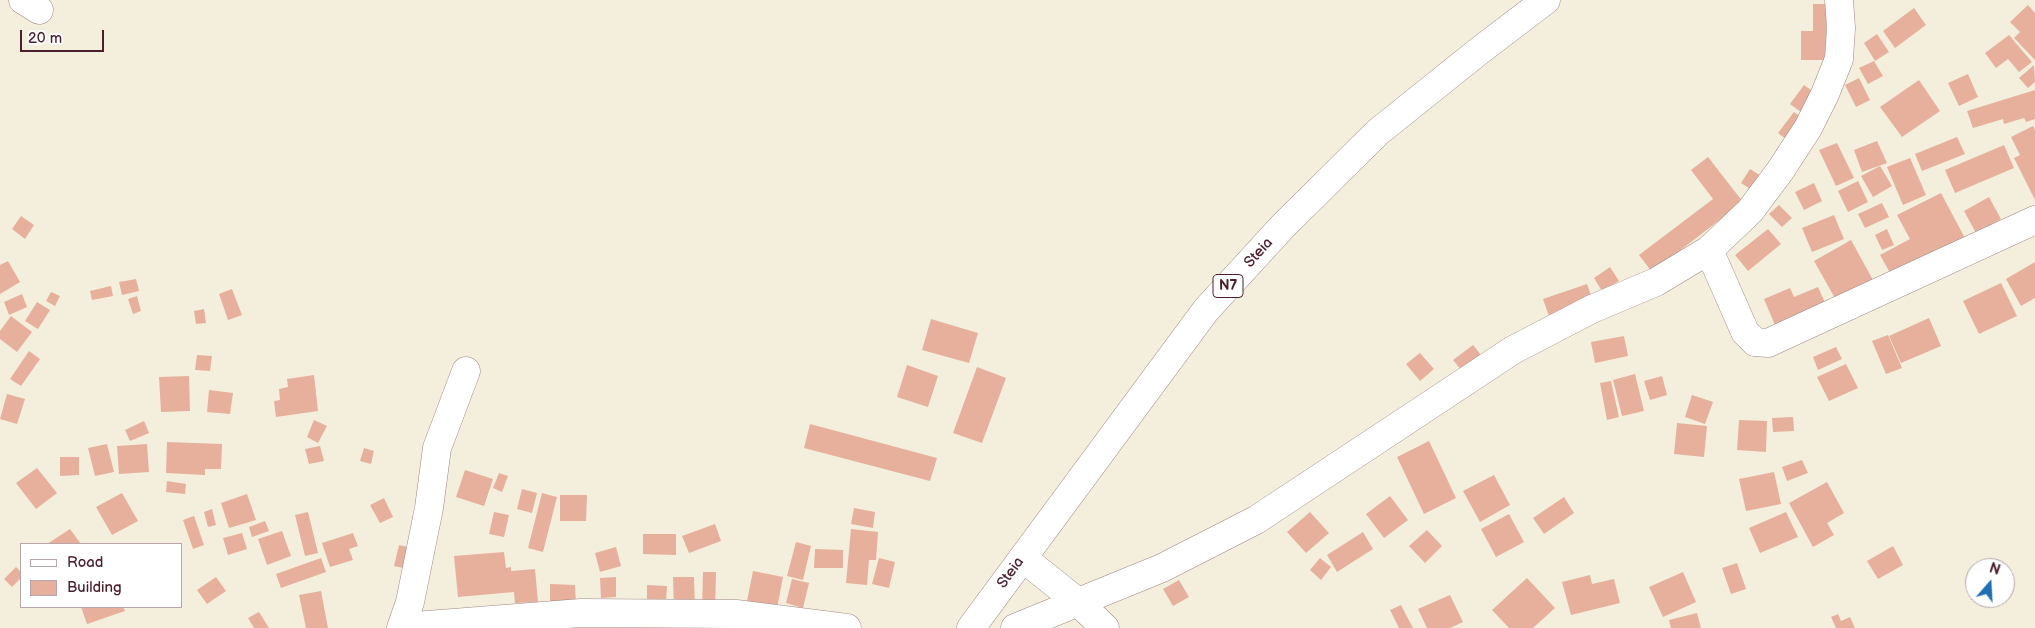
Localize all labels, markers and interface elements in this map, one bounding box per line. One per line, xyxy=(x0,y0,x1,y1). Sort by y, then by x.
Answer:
scale bar xyxy=(22,20,106,52)
text: 20 m xyxy=(28,29,62,48)
street label: Steia xyxy=(1241,234,1277,272)
road number: N7 xyxy=(1213,274,1243,298)
legend xyxy=(20,543,182,608)
text: Road xyxy=(67,553,103,572)
street label: Steia xyxy=(994,554,1028,592)
north arrow xyxy=(1965,558,2015,608)
text: N xyxy=(1987,560,2002,579)
text: Building xyxy=(67,578,122,597)

